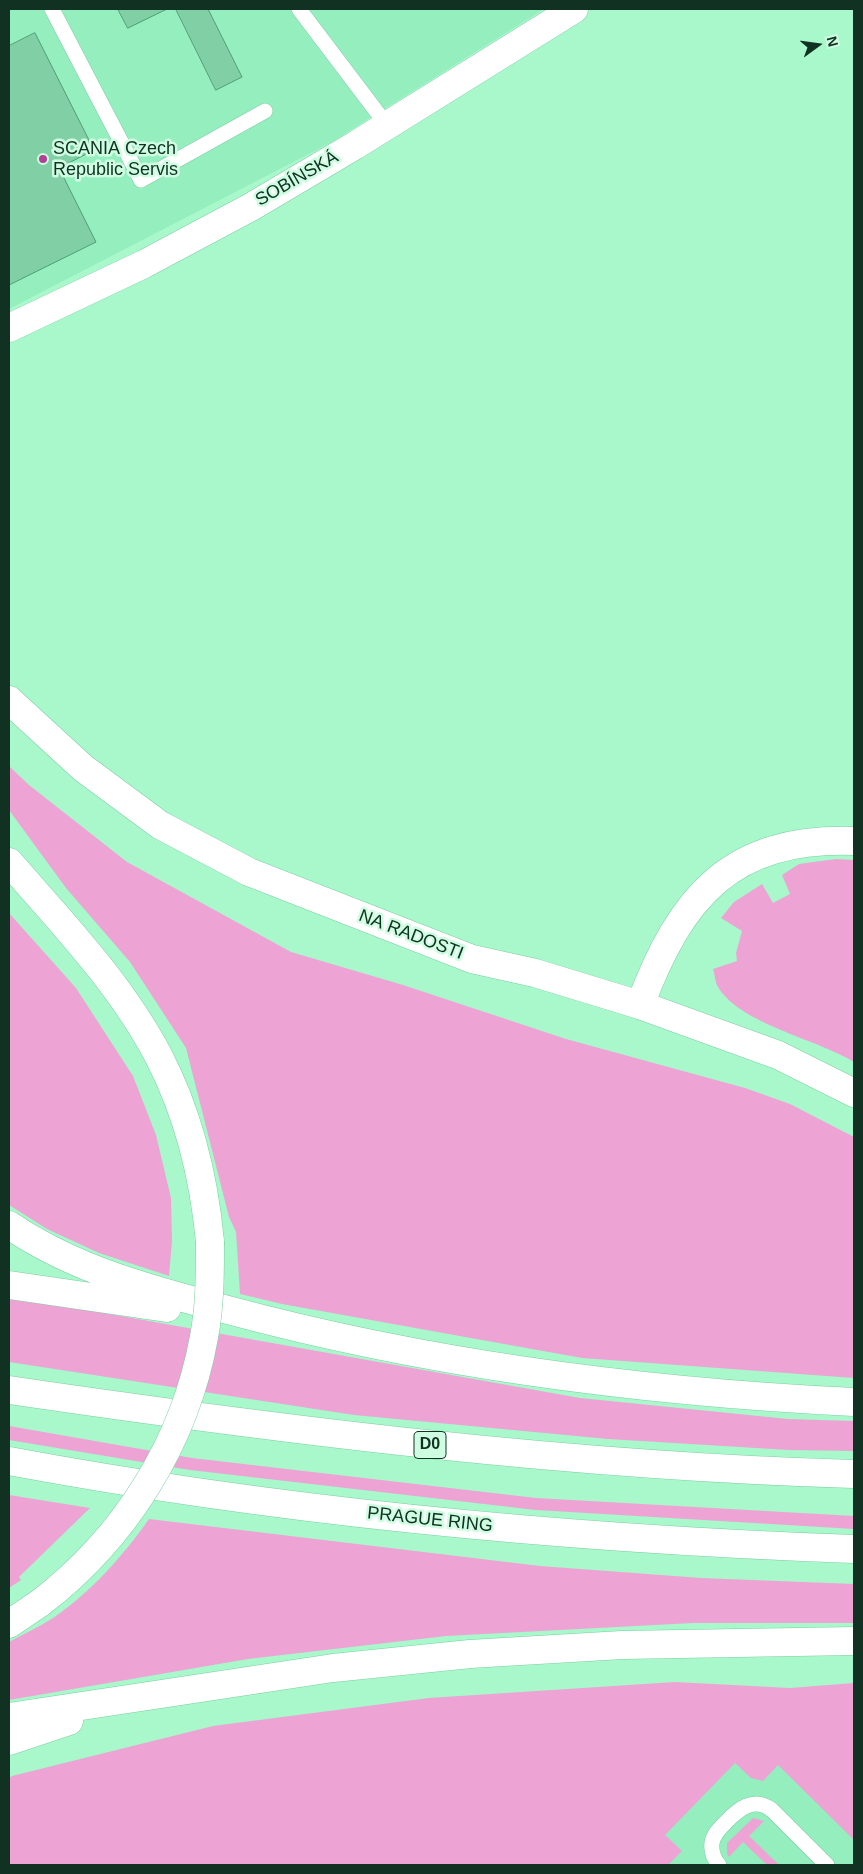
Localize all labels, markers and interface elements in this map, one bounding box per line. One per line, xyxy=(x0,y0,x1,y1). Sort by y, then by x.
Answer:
north arrow xyxy=(793,20,843,70)
text: N xyxy=(824,35,842,48)
place label: SCANIA Czech Republic Servis xyxy=(53,138,178,180)
street label: SOBÍNSKÁ xyxy=(252,147,342,211)
marker: SCANIA Czech Republic Servis xyxy=(37,153,49,165)
street label: NA RADOSTI xyxy=(356,905,466,965)
road number: D0 xyxy=(414,1432,446,1458)
street label: PRAGUE RING xyxy=(366,1503,494,1537)

